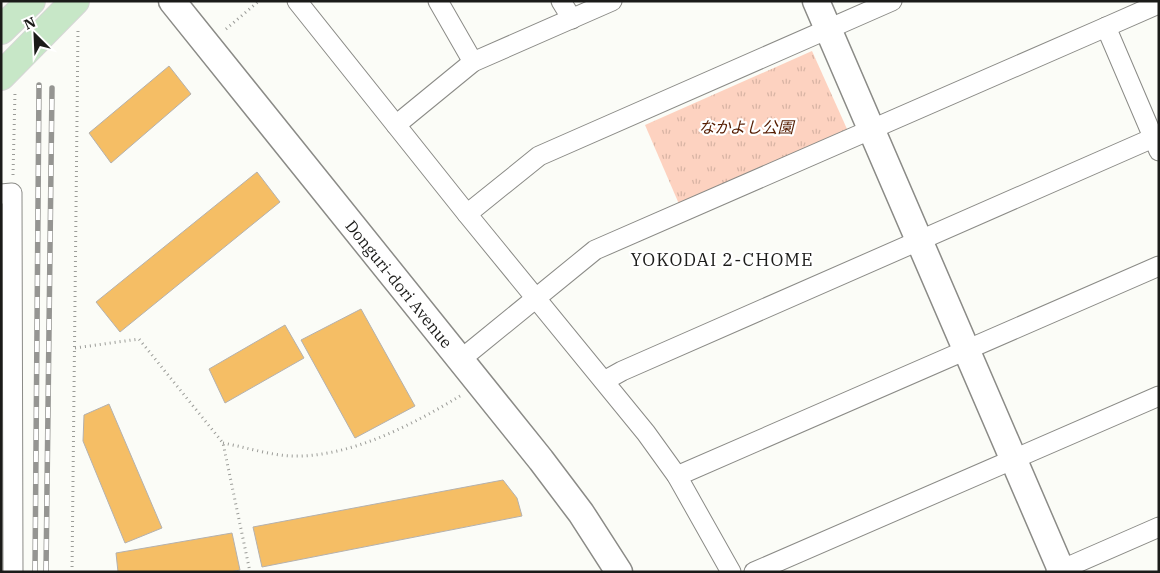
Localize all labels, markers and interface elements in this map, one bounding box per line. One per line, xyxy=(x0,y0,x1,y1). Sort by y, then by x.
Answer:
north arrow xyxy=(10,10,60,60)
text: N xyxy=(21,13,38,34)
park label: なかよし公園 xyxy=(698,117,796,137)
street label: Donguri-dori Avenue xyxy=(341,216,457,352)
district label: YOKODAI 2-CHOME xyxy=(630,248,814,271)

